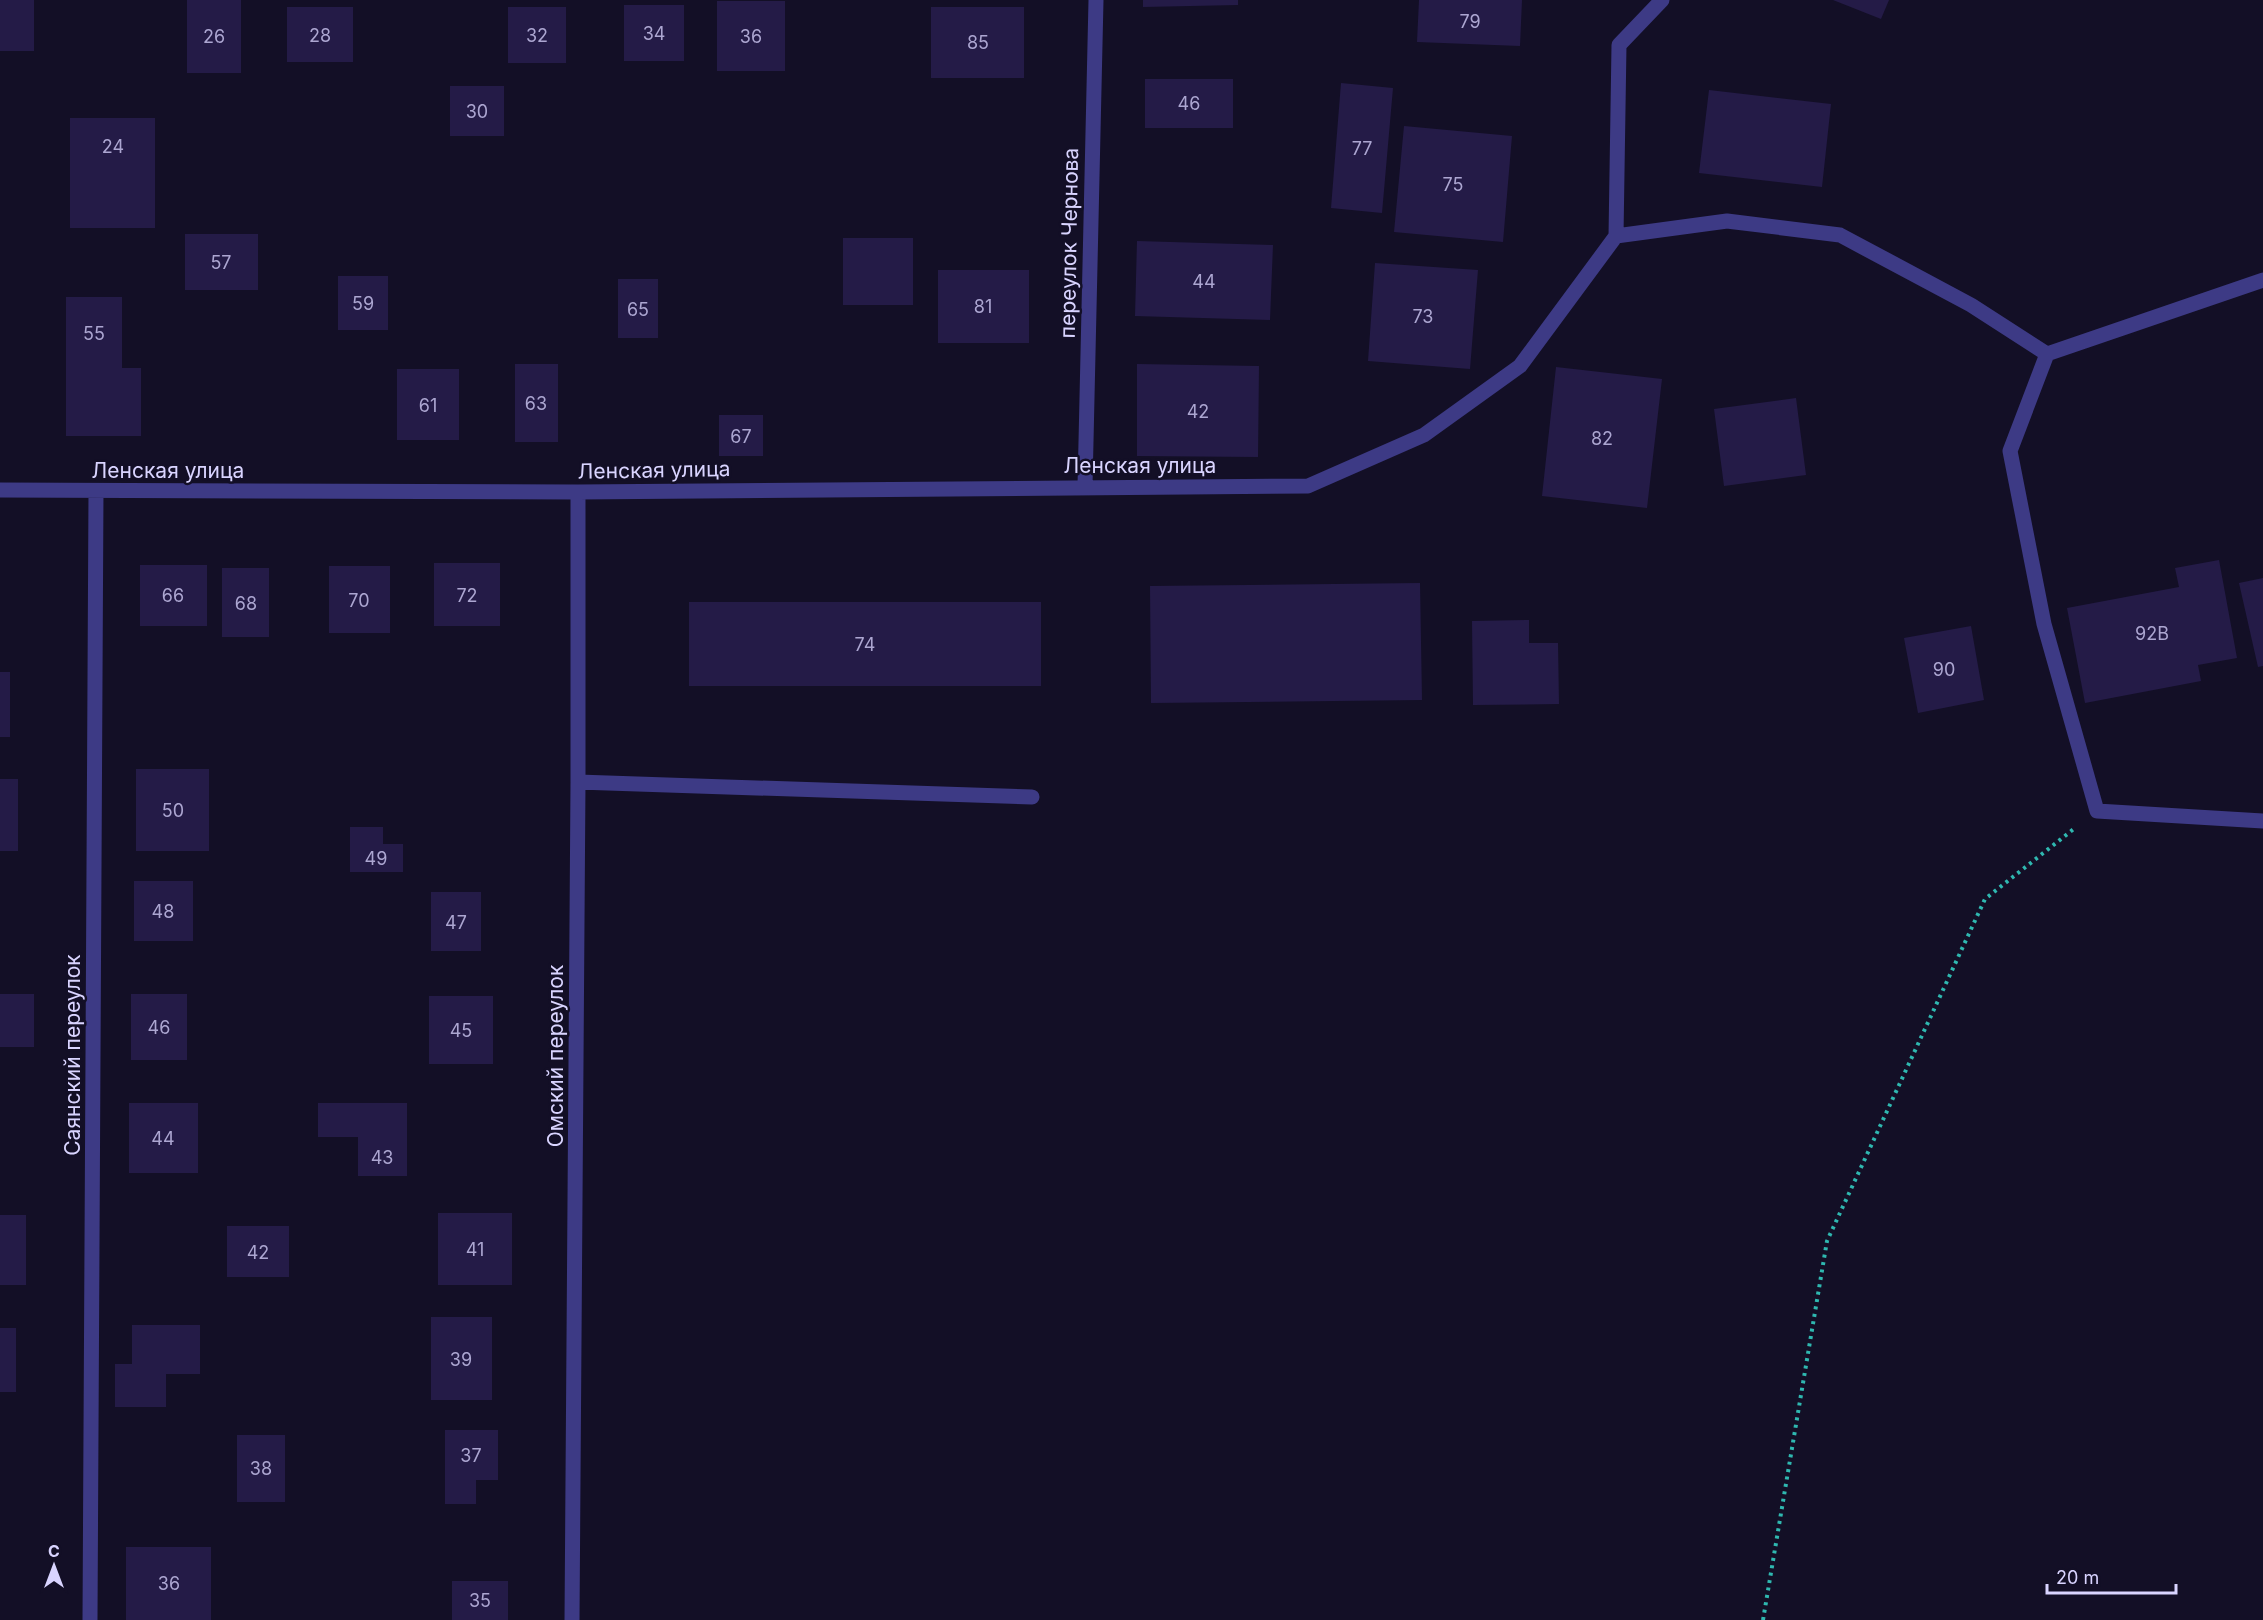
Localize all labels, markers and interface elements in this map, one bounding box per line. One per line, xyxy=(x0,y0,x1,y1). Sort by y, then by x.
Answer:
house number: 79 xyxy=(1459,11,1481,32)
house number: 34 xyxy=(643,23,665,44)
house number: 28 xyxy=(309,25,331,46)
house number: 32 xyxy=(526,25,548,46)
house number: 26 xyxy=(203,26,225,47)
house number: 36 xyxy=(740,26,762,47)
house number: 85 xyxy=(967,32,989,53)
house number: 46 xyxy=(1178,93,1200,114)
house number: 30 xyxy=(466,101,488,122)
house number: 24 xyxy=(102,136,124,157)
house number: 77 xyxy=(1352,138,1372,159)
street label: переулок Чернова xyxy=(1055,148,1083,338)
house number: 75 xyxy=(1443,174,1463,195)
house number: 57 xyxy=(210,252,232,273)
house number: 44 xyxy=(1192,271,1216,292)
house number: 59 xyxy=(352,293,374,314)
house number: 81 xyxy=(974,296,992,317)
house number: 65 xyxy=(627,299,649,320)
house number: 73 xyxy=(1412,306,1434,327)
house number: 55 xyxy=(83,323,105,344)
house number: 63 xyxy=(525,393,547,414)
house number: 61 xyxy=(419,395,437,416)
house number: 42 xyxy=(1187,401,1209,422)
house number: 67 xyxy=(730,426,752,447)
house number: 82 xyxy=(1591,428,1613,449)
street label: Ленская улица xyxy=(1064,453,1216,478)
street label: Ленская улица xyxy=(577,456,731,484)
street label: Ленская улица xyxy=(92,458,244,483)
house number: 66 xyxy=(162,585,184,606)
house number: 72 xyxy=(456,585,478,606)
house number: 70 xyxy=(348,590,370,611)
house number: 68 xyxy=(235,593,257,614)
house number: 92В xyxy=(2135,623,2169,644)
house number: 74 xyxy=(855,634,875,655)
house number: 90 xyxy=(1933,659,1955,680)
house number: 50 xyxy=(162,800,184,821)
house number: 49 xyxy=(365,848,387,869)
house number: 48 xyxy=(152,901,174,922)
house number: 47 xyxy=(445,912,467,933)
street label: Саянский переулок xyxy=(60,954,85,1156)
street label: Омский переулок xyxy=(543,964,568,1147)
house number: 46 xyxy=(148,1017,170,1038)
house number: 45 xyxy=(450,1020,472,1041)
house number: 44 xyxy=(151,1128,175,1149)
house number: 43 xyxy=(371,1147,393,1168)
house number: 41 xyxy=(466,1239,484,1260)
house number: 42 xyxy=(247,1242,269,1263)
house number: 39 xyxy=(450,1349,472,1370)
house number: 37 xyxy=(460,1445,482,1466)
house number: 38 xyxy=(250,1458,272,1479)
north arrow xyxy=(24,1536,84,1596)
text: С xyxy=(48,1541,60,1561)
scale bar xyxy=(2047,1557,2176,1595)
text: 20 m xyxy=(2056,1567,2099,1588)
house number: 36 xyxy=(158,1573,180,1594)
house number: 35 xyxy=(469,1590,491,1611)

